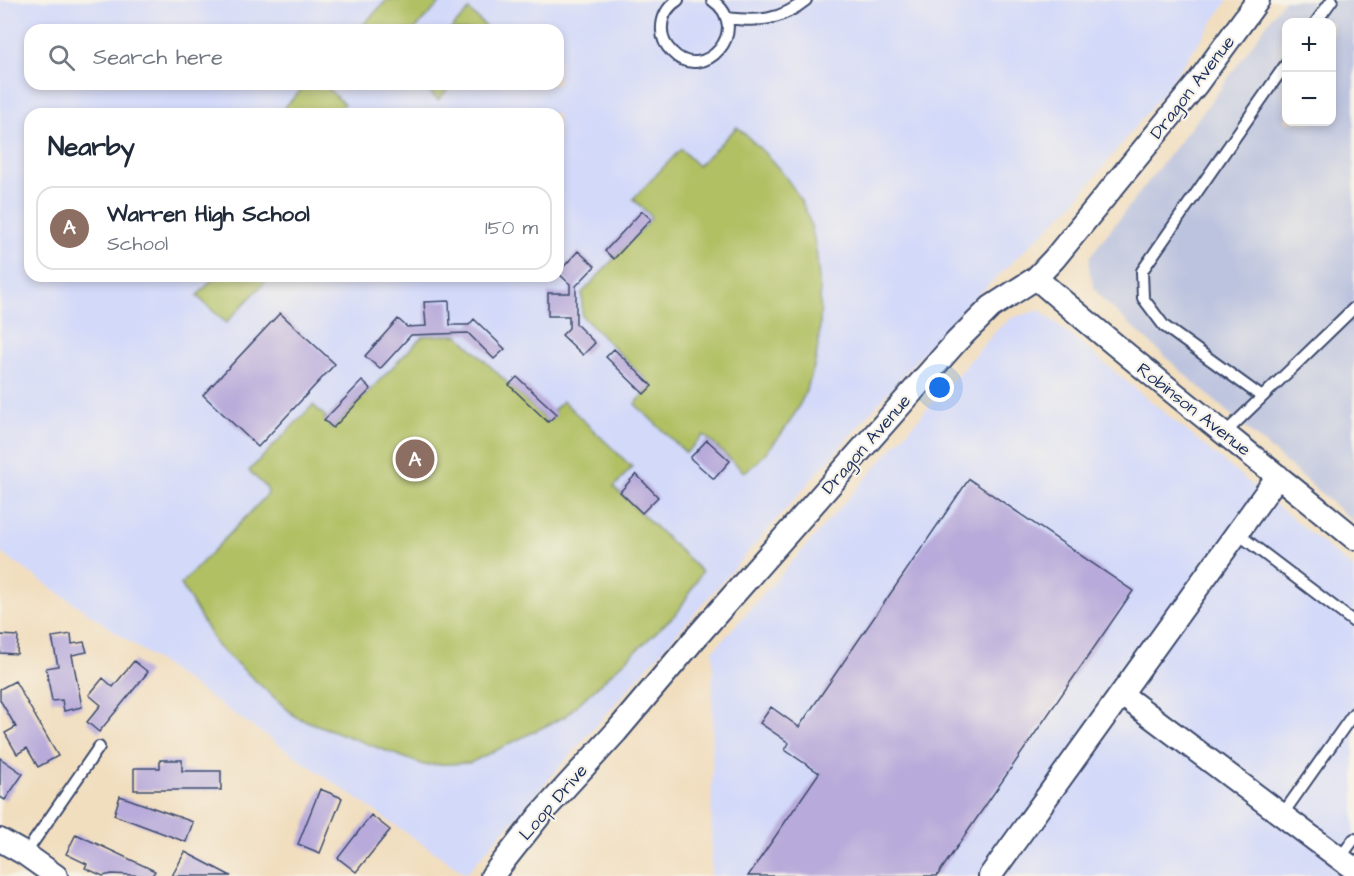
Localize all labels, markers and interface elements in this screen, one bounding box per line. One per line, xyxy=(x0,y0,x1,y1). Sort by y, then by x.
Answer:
map controls xyxy=(1282,18,1336,126)
button: + xyxy=(1282,18,1336,72)
search box xyxy=(24,24,564,90)
street label: Dragon Avenue xyxy=(1144,30,1242,145)
icon: search xyxy=(45,41,78,74)
text: Search here xyxy=(93,42,223,73)
button: − xyxy=(1282,72,1336,126)
text: Nearby xyxy=(48,129,135,165)
text: Warren High School xyxy=(107,199,310,230)
text: A xyxy=(63,214,76,242)
text: 150 m xyxy=(485,214,538,242)
text: School xyxy=(107,230,168,258)
street label: Robinson Avenue xyxy=(1131,357,1256,462)
your location xyxy=(925,373,954,402)
street label: Dragon Avenue xyxy=(816,389,918,500)
pin: A xyxy=(396,436,434,482)
street label: Loop Drive xyxy=(513,759,594,846)

